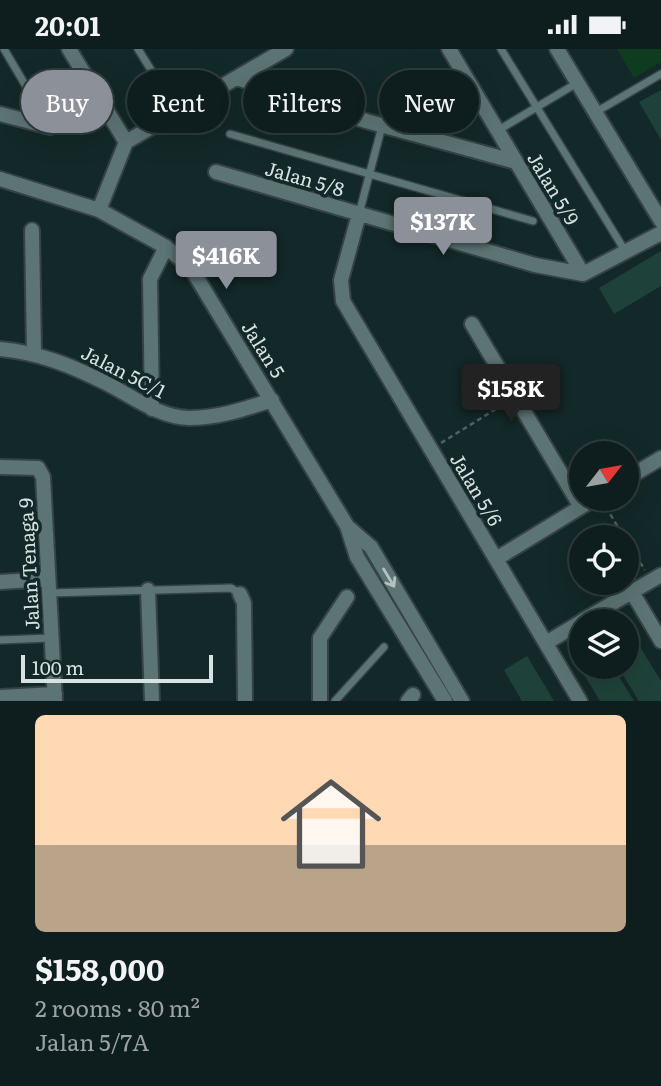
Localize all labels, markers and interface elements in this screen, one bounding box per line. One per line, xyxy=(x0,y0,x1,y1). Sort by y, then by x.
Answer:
text: 20:01 xyxy=(35,5,100,44)
chip: Buy xyxy=(21,70,113,133)
chip: Rent xyxy=(127,70,229,133)
chip: Filters xyxy=(243,70,365,133)
chip: New xyxy=(379,70,479,133)
street label: Jalan 5/9 xyxy=(521,146,587,230)
street label: Jalan 5/8 xyxy=(262,153,348,203)
pin: $137K xyxy=(394,197,492,257)
text: $137K xyxy=(410,203,476,237)
pin: $416K xyxy=(177,231,275,291)
text: $416K xyxy=(192,237,260,271)
street label: Jalan 5 xyxy=(236,315,293,383)
street label: Jalan 5C/1 xyxy=(77,338,171,404)
pin: $158K xyxy=(462,365,560,424)
text: $158K xyxy=(477,370,545,404)
north arrow xyxy=(569,441,639,511)
map controls xyxy=(569,441,639,679)
street label: Jalan 5/6 xyxy=(444,447,510,531)
street label: Jalan Tenaga 9 xyxy=(11,497,45,631)
button: locate xyxy=(569,525,639,595)
one-way arrow xyxy=(383,567,397,587)
button: layers xyxy=(569,609,639,679)
scale bar xyxy=(21,652,214,684)
text: 100 m xyxy=(32,653,84,681)
icon: home xyxy=(268,761,394,887)
text: $158,000 xyxy=(35,946,164,990)
text: 2 rooms · 80 m² xyxy=(35,990,200,1024)
text: Jalan 5/7A xyxy=(35,1024,149,1058)

